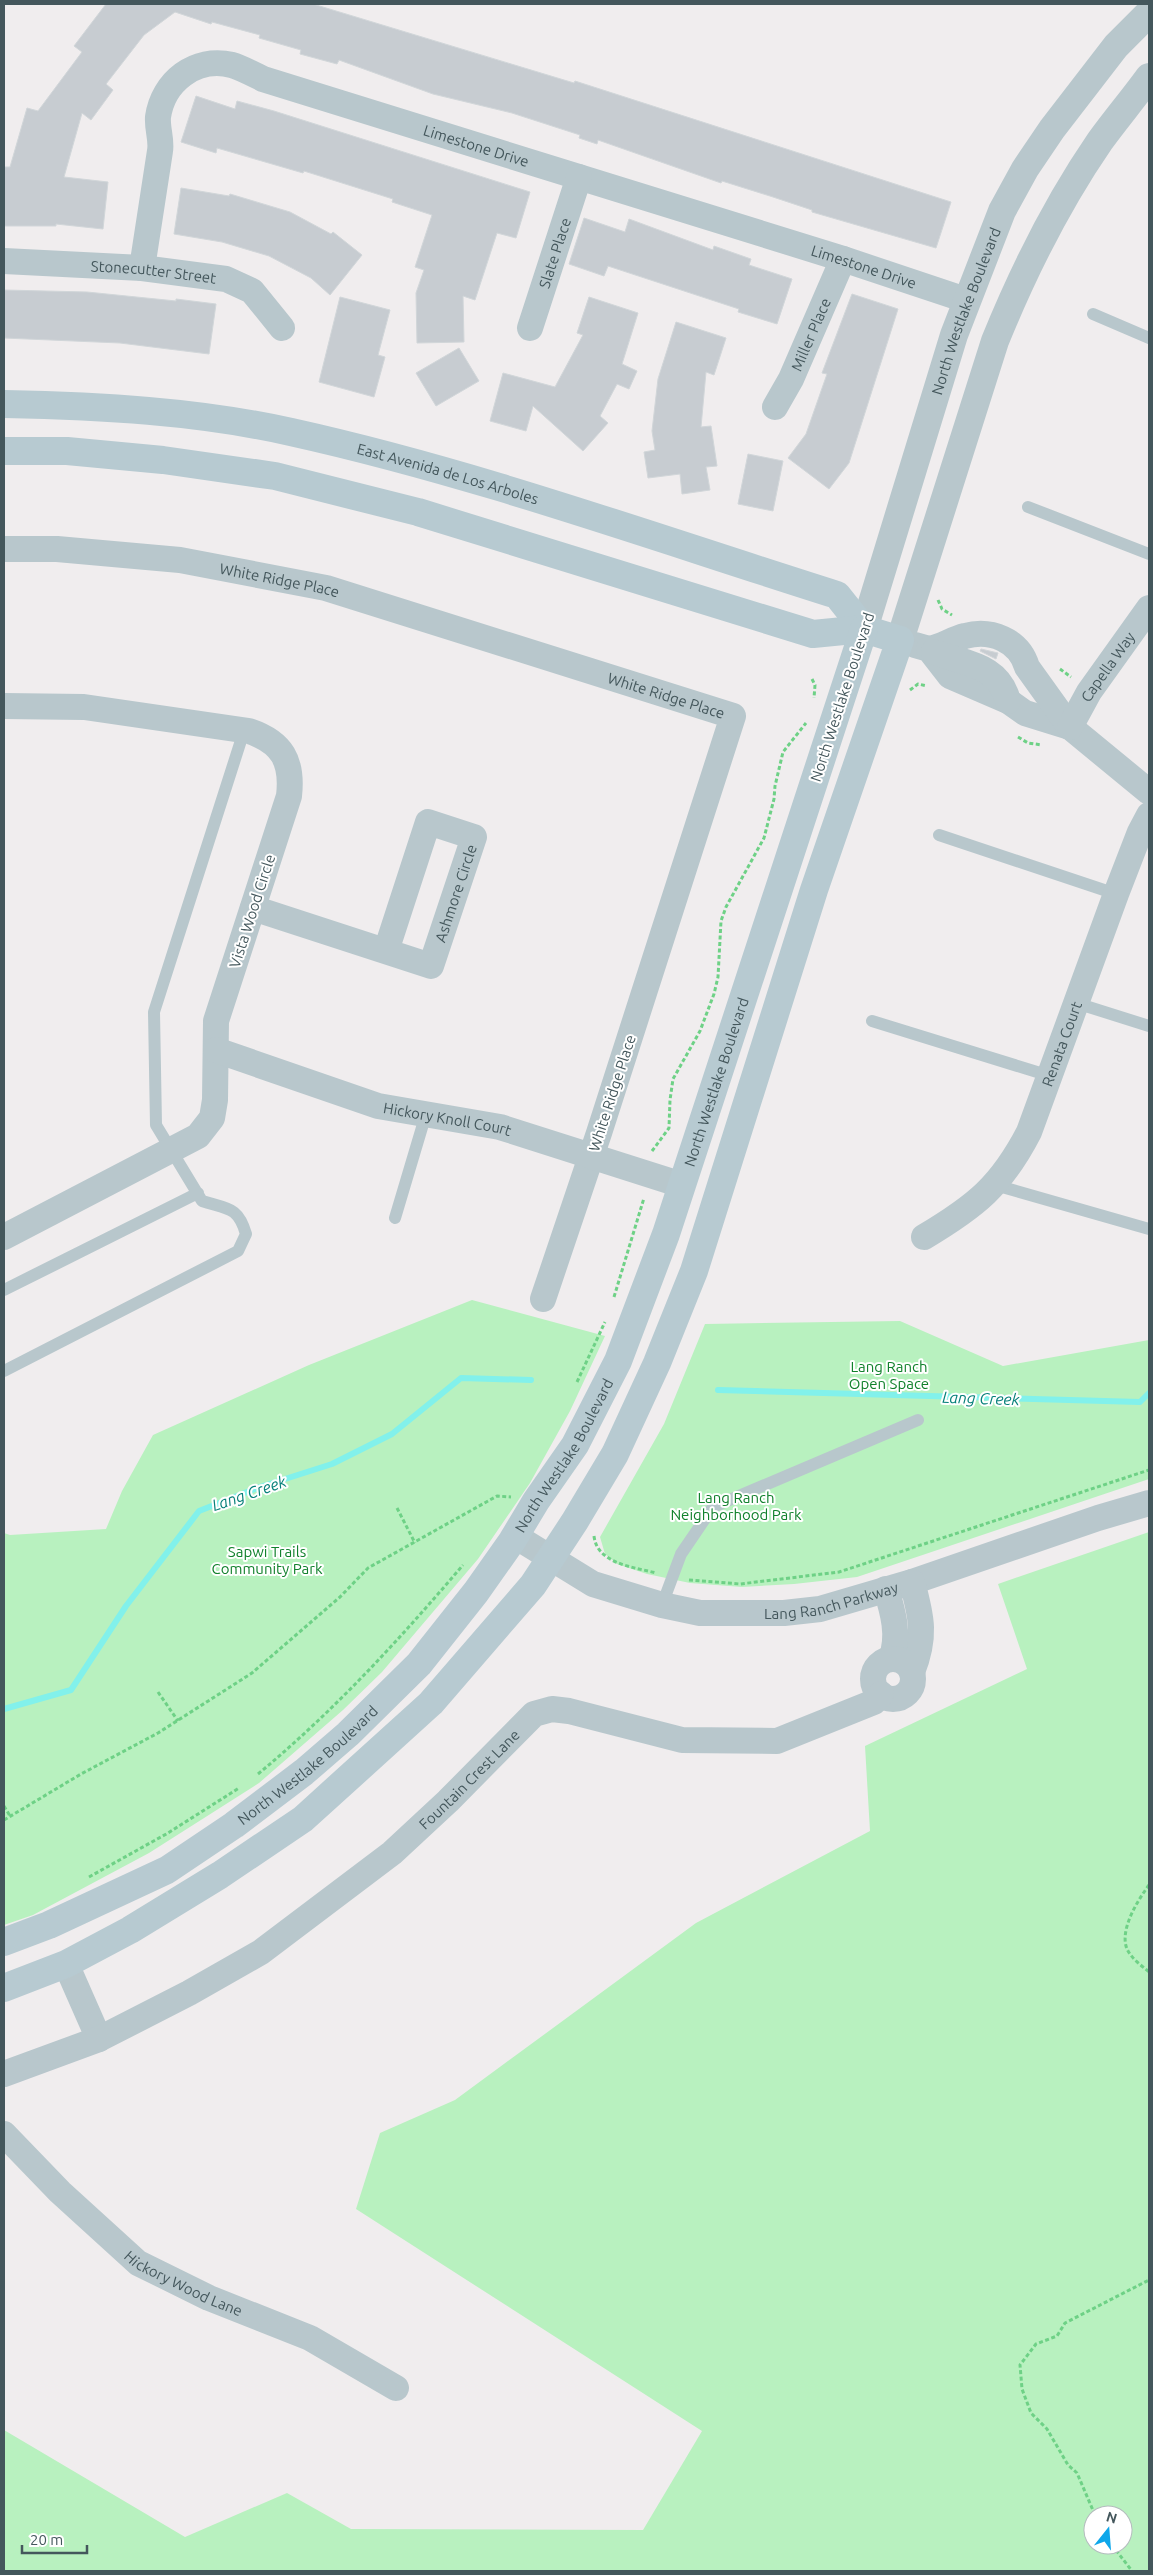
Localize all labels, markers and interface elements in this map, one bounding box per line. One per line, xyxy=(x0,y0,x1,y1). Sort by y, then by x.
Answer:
street label: Limestone Drive xyxy=(422,121,531,170)
street label: Slate Place xyxy=(535,215,574,290)
street label: North Westlake Boulevard xyxy=(928,225,1003,397)
street label: Limestone Drive xyxy=(809,241,919,291)
street label: Stonecutter Street xyxy=(90,257,217,286)
street label: Miller Place xyxy=(787,295,834,373)
street label: East Avenida de Los Arboles xyxy=(355,439,541,507)
street label: White Ridge Place xyxy=(218,559,342,600)
street label: North Westlake Boulevard xyxy=(807,610,877,784)
street label: Capella Way xyxy=(1077,628,1138,705)
street label: White Ridge Place xyxy=(606,669,727,721)
street label: Ashmore Circle xyxy=(431,842,479,944)
street label: Vista Wood Circle xyxy=(226,852,278,970)
street label: North Westlake Boulevard xyxy=(680,995,751,1169)
street label: Renata Court xyxy=(1038,999,1085,1089)
street label: White Ridge Place xyxy=(585,1033,639,1153)
street label: Hickory Knoll Court xyxy=(382,1099,514,1139)
park label: Lang Ranch Open Space xyxy=(849,1358,929,1392)
street label: North Westlake Boulevard xyxy=(511,1376,616,1535)
water label: Lang Creek xyxy=(942,1388,1021,1408)
water label: Lang Creek xyxy=(209,1472,289,1514)
park label: Lang Ranch Neighborhood Park xyxy=(670,1489,802,1523)
park label: Sapwi Trails Community Park xyxy=(211,1543,323,1577)
street label: Lang Ranch Parkway xyxy=(764,1578,900,1622)
street label: North Westlake Boulevard xyxy=(234,1702,381,1828)
street label: Fountain Crest Lane xyxy=(415,1726,523,1832)
street label: Hickory Wood Lane xyxy=(121,2247,245,2319)
north arrow xyxy=(1083,2505,1133,2555)
text: N xyxy=(1104,2508,1119,2527)
scale bar xyxy=(22,2522,88,2554)
text: 20 m xyxy=(30,2531,63,2548)

